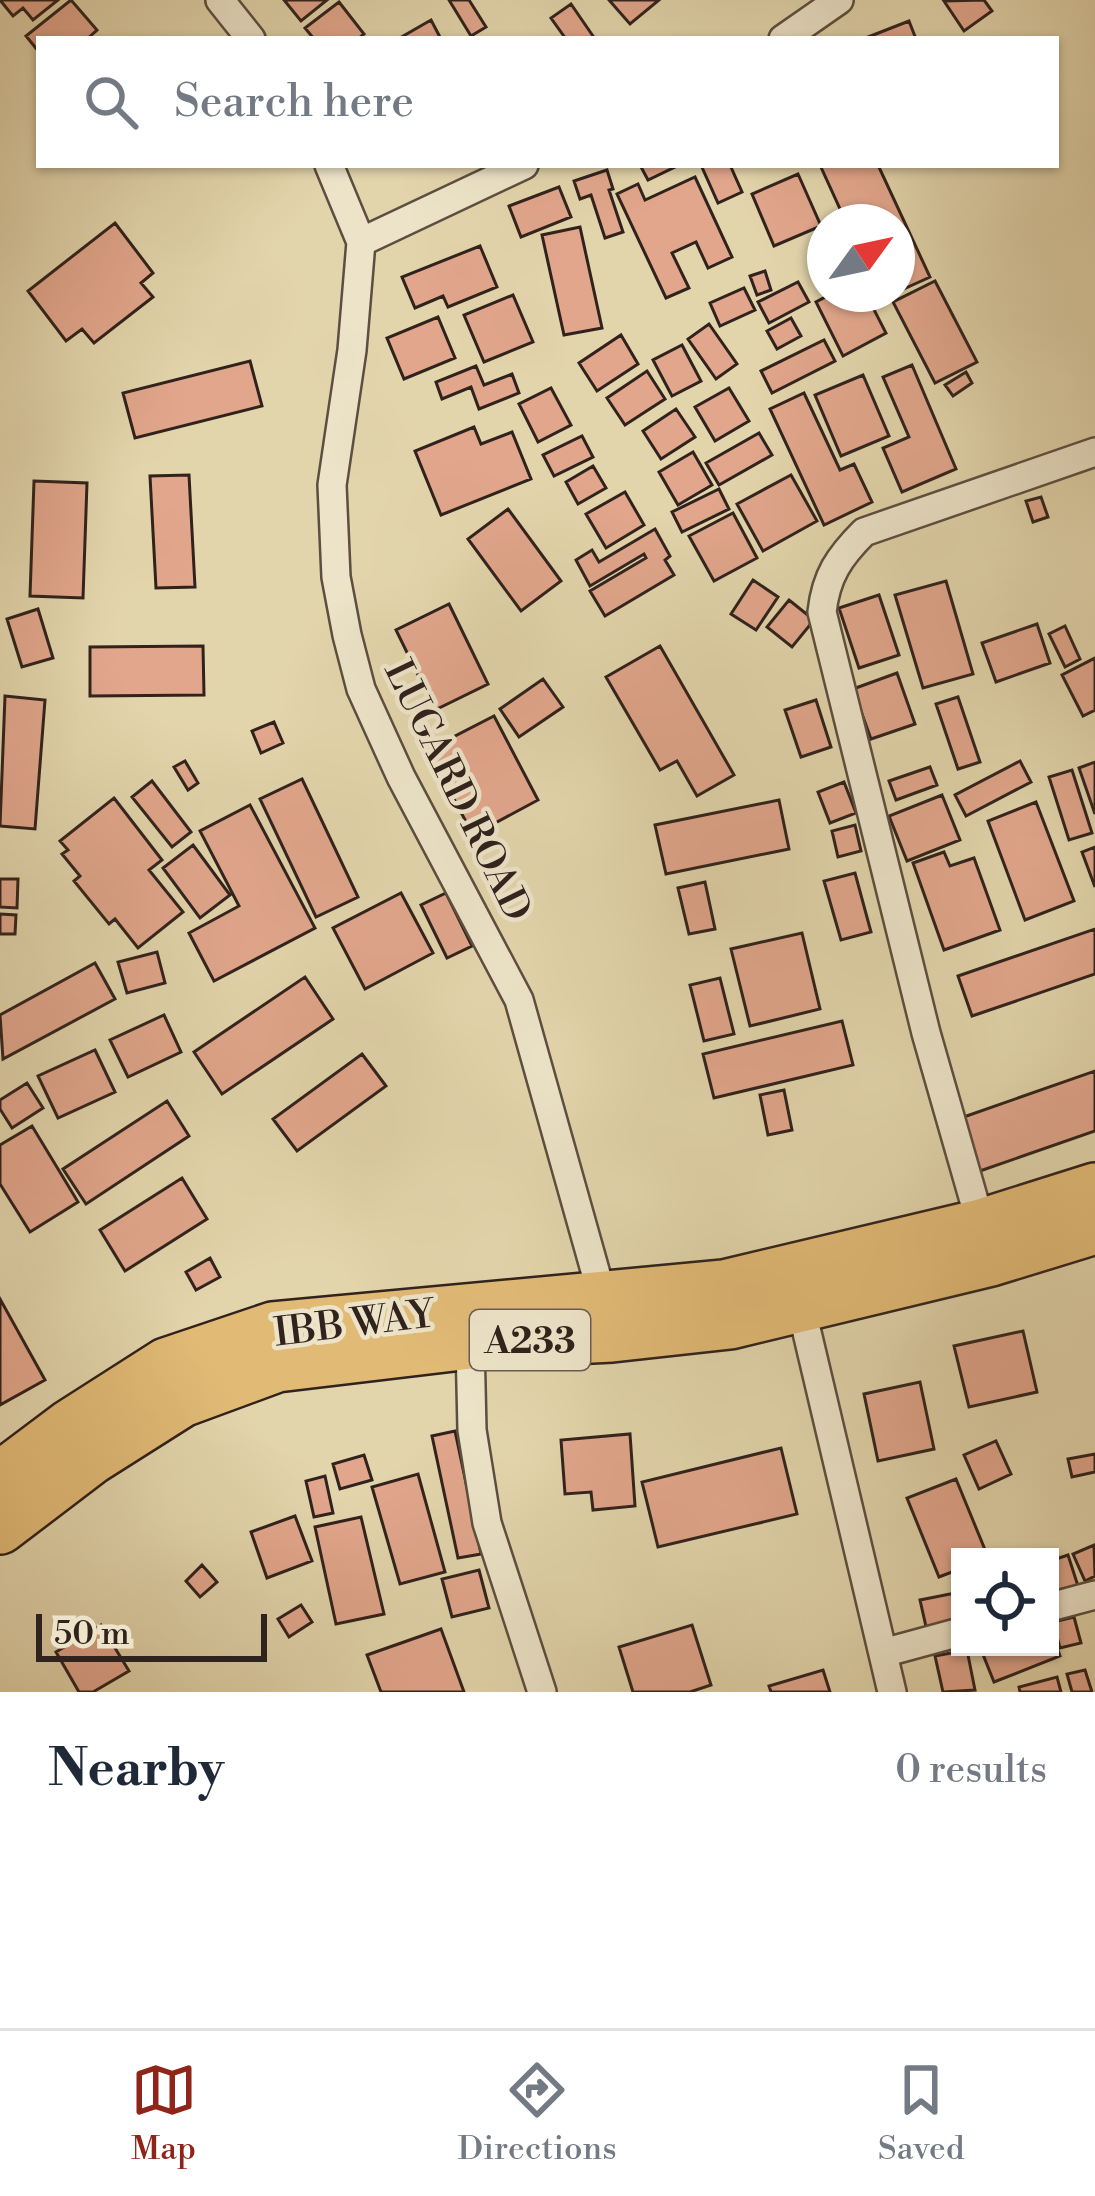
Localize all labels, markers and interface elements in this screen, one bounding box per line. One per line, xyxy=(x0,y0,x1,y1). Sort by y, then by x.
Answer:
search box xyxy=(36,36,1059,168)
icon: search xyxy=(78,69,144,135)
text: Search here xyxy=(174,74,414,131)
north arrow xyxy=(807,204,915,312)
street label: LUGARD ROAD xyxy=(372,652,541,930)
street label: IBB WAY xyxy=(271,1290,439,1359)
road number: A233 xyxy=(470,1310,590,1370)
map controls xyxy=(951,1548,1059,1656)
button: locate xyxy=(951,1548,1059,1656)
scale bar xyxy=(36,1608,267,1661)
text: 50 m xyxy=(54,1614,130,1655)
text: Nearby xyxy=(48,1738,224,1802)
text: 0 results xyxy=(895,1746,1047,1795)
tab: Map xyxy=(131,2057,197,2170)
tab: Directions xyxy=(458,2057,617,2170)
tab: Saved xyxy=(878,2057,964,2170)

